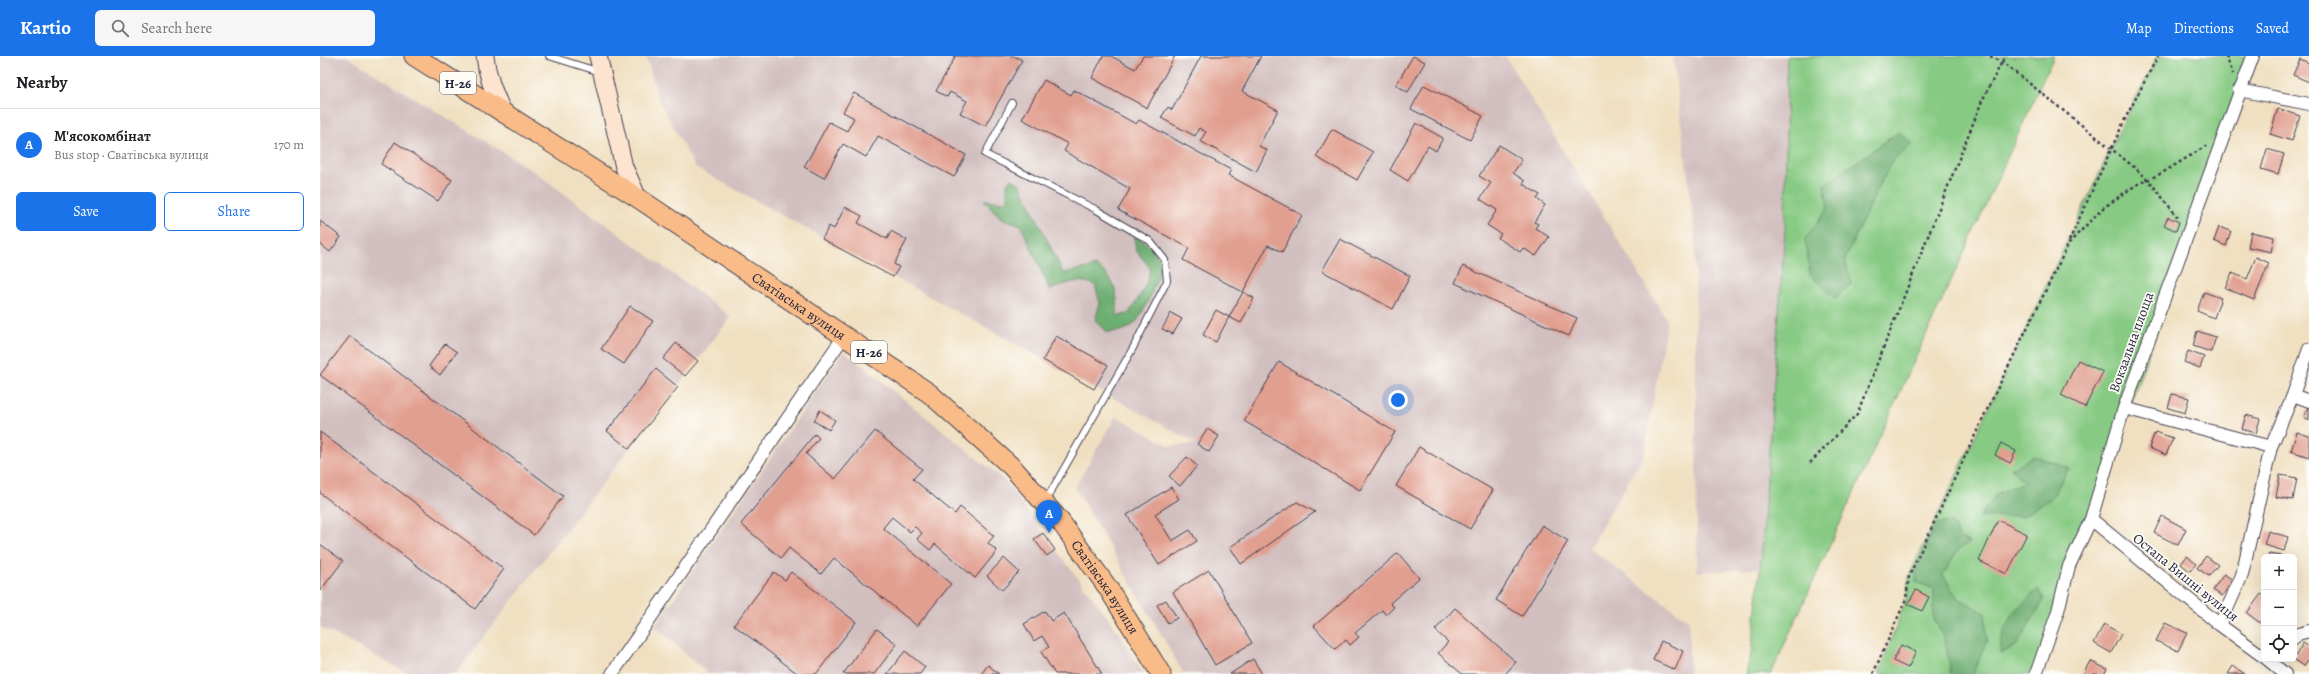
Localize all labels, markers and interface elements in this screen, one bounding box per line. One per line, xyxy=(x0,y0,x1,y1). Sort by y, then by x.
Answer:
search box xyxy=(95,10,375,46)
text: Kartio xyxy=(20,15,71,41)
icon: search xyxy=(109,17,131,39)
text: Search here xyxy=(141,18,212,38)
text: Map xyxy=(2126,19,2152,38)
text: Directions xyxy=(2174,19,2234,38)
text: Saved xyxy=(2256,19,2289,38)
text: Nearby xyxy=(16,71,67,94)
road number: Н-26 xyxy=(440,72,476,94)
text: М'ясокомбінат xyxy=(54,126,151,146)
text: A xyxy=(25,136,33,153)
text: 170 m xyxy=(274,136,304,153)
text: Bus stop · Сватівська вулиця xyxy=(54,146,209,163)
button: Save xyxy=(16,192,156,231)
button: Share xyxy=(164,192,304,231)
street label: Сватівська вулиця xyxy=(748,268,850,345)
street label: Вокзальна площа xyxy=(2105,289,2159,395)
road number: Н-26 xyxy=(851,341,887,363)
your location xyxy=(1388,390,1408,410)
pin: A xyxy=(1036,500,1062,533)
street label: Остапа Вишні вулиця xyxy=(2129,529,2243,626)
street label: Сватівська вулиця xyxy=(1067,536,1143,638)
map controls xyxy=(2261,554,2297,662)
button: + xyxy=(2261,554,2297,590)
button: − xyxy=(2261,590,2297,626)
button: locate xyxy=(2261,626,2297,662)

